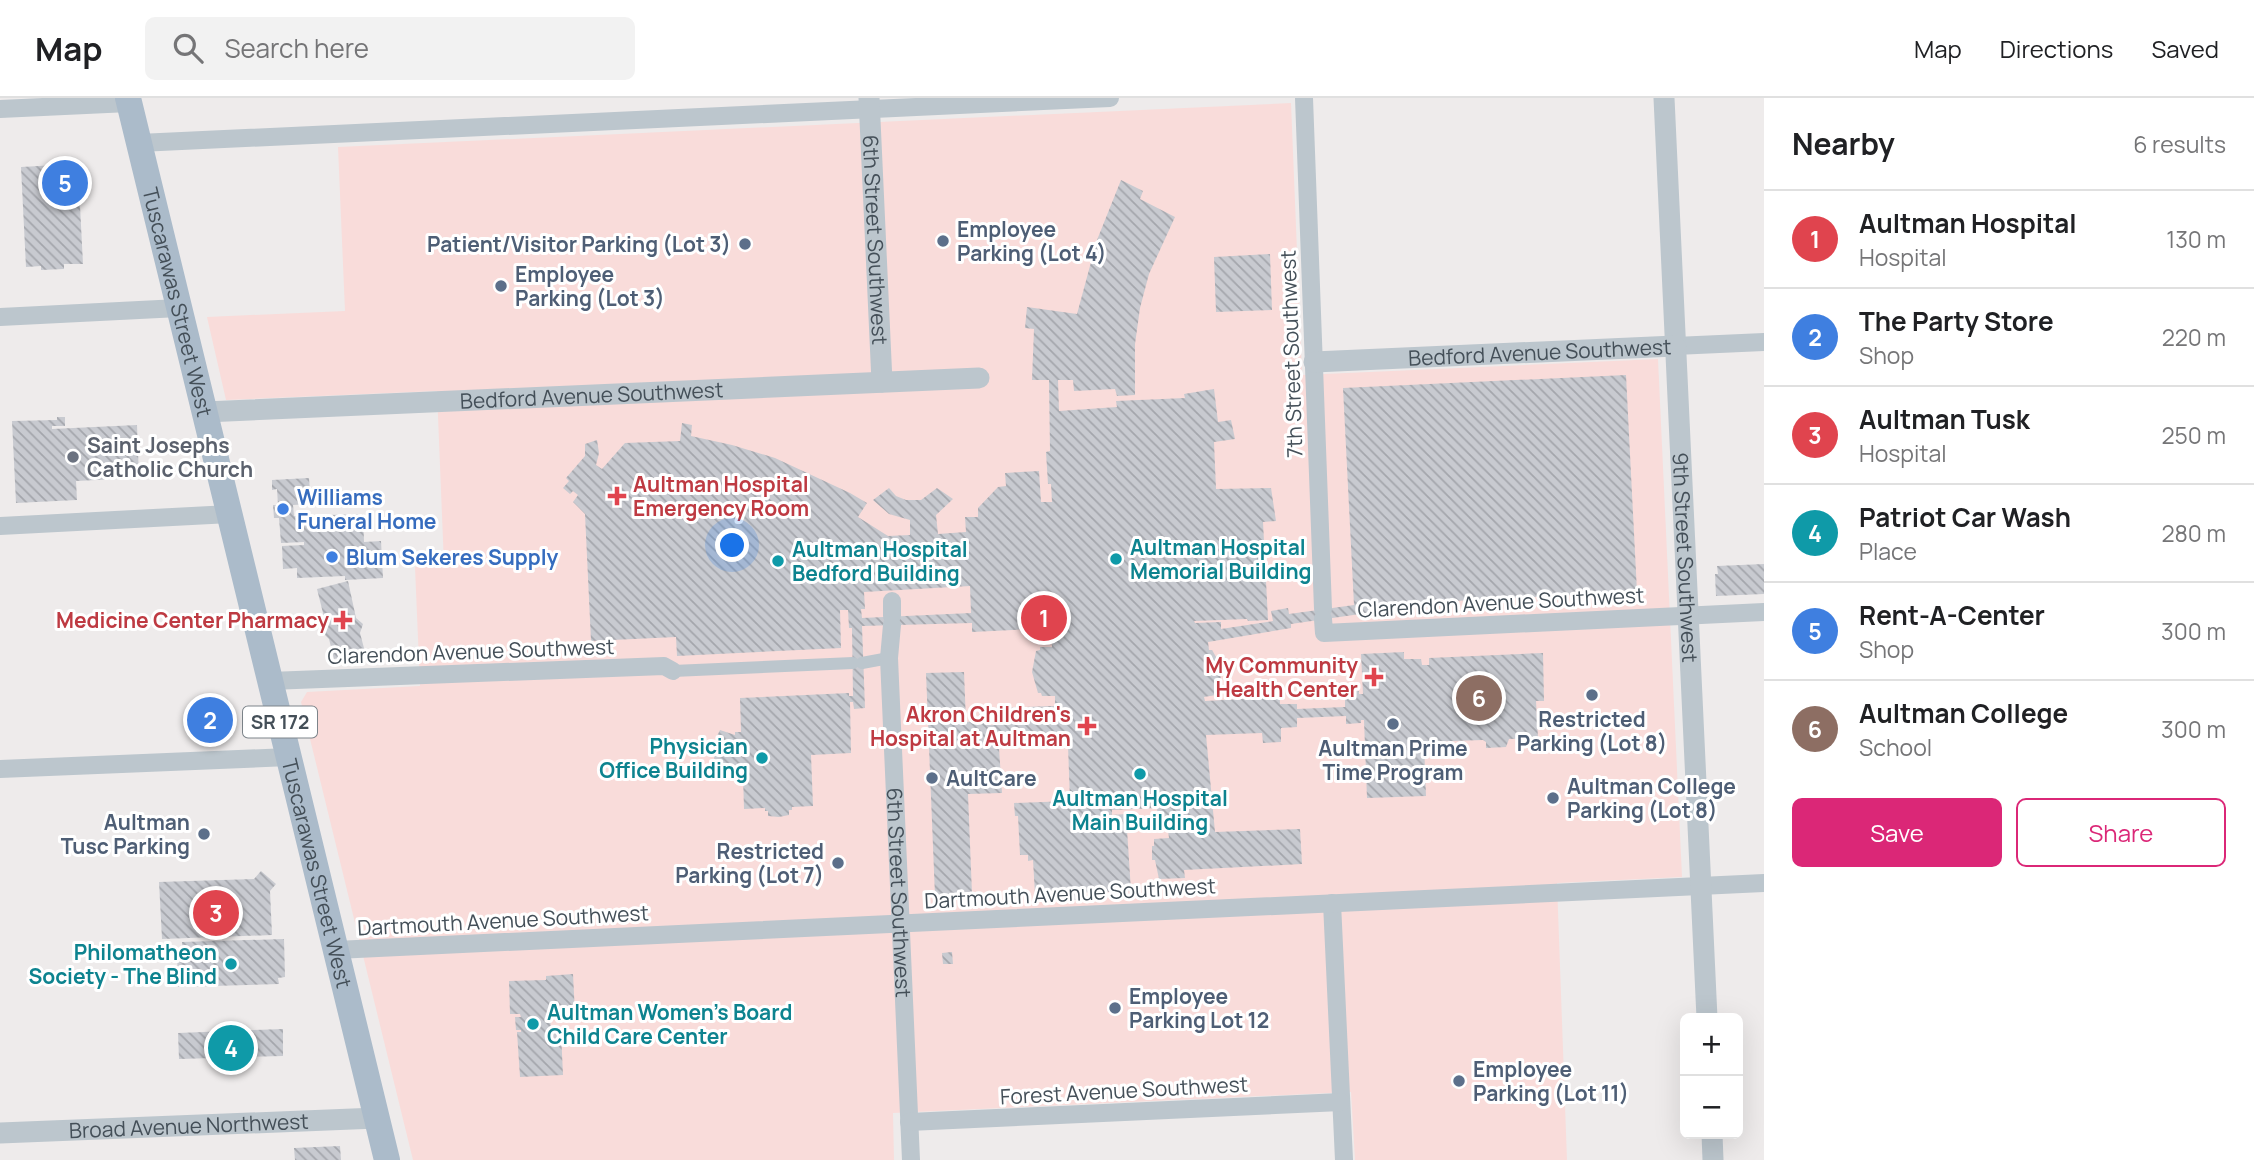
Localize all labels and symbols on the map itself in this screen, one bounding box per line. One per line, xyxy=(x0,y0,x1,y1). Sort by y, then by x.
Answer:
street label: 6th Street Southwest xyxy=(857,134,894,346)
pin: 5 xyxy=(42,157,88,209)
street label: Tuscarawas Street West xyxy=(136,184,219,420)
place label: Employee Parking (Lot 4) xyxy=(957,215,1107,267)
place label: Patient/Visitor Parking (Lot 3) xyxy=(427,230,731,258)
marker: Employee Parking (Lot 4) xyxy=(935,233,951,249)
marker: Patient/Visitor Parking (Lot 3) xyxy=(737,236,753,252)
street label: 7th Street Southwest xyxy=(1273,250,1309,458)
place label: Employee Parking (Lot 3) xyxy=(515,260,665,312)
marker: Employee Parking (Lot 3) xyxy=(493,278,509,294)
street label: Bedford Avenue Southwest xyxy=(1408,332,1672,372)
street label: Bedford Avenue Southwest xyxy=(459,375,724,415)
place label: Saint Josephs Catholic Church xyxy=(87,431,253,483)
marker: Saint Josephs Catholic Church xyxy=(65,449,81,465)
street label: 9th Street Southwest xyxy=(1667,452,1704,663)
place label: Aultman Hospital Emergency Room xyxy=(633,470,809,522)
place label: Williams Funeral Home xyxy=(297,483,437,535)
marker: Aultman Hospital Emergency Room xyxy=(607,486,627,506)
marker: Williams Funeral Home xyxy=(275,501,291,517)
your location xyxy=(715,528,749,562)
place label: Aultman Hospital Memorial Building xyxy=(1130,533,1312,585)
place label: Aultman Hospital Bedford Building xyxy=(792,535,968,587)
place label: Blum Sekeres Supply xyxy=(346,543,559,571)
marker: Blum Sekeres Supply xyxy=(324,549,340,565)
marker: Aultman Hospital Memorial Building xyxy=(1108,551,1124,567)
marker: Aultman Hospital Bedford Building xyxy=(770,553,786,569)
street label: Clarendon Avenue Southwest xyxy=(1357,581,1645,623)
pin: 1 xyxy=(1021,592,1067,644)
place label: Medicine Center Pharmacy xyxy=(56,606,329,634)
marker: Medicine Center Pharmacy xyxy=(335,612,351,628)
street label: Clarendon Avenue Southwest xyxy=(327,632,615,670)
place label: My Community Health Center xyxy=(1205,651,1358,703)
marker: My Community Health Center xyxy=(1364,667,1384,687)
pin: 6 xyxy=(1456,672,1502,724)
marker: Restricted Parking (Lot 8) xyxy=(1584,687,1600,703)
pin: 2 xyxy=(187,694,233,746)
place label: Akron Children's Hospital at Aultman xyxy=(870,700,1071,752)
place label: Restricted Parking (Lot 8) xyxy=(1517,705,1667,757)
road number: SR 172 xyxy=(243,706,317,737)
marker: Akron Children's Hospital at Aultman xyxy=(1077,716,1097,736)
marker: Aultman Prime Time Program xyxy=(1385,716,1401,732)
place label: Physician Office Building xyxy=(599,732,748,784)
place label: Aultman Prime Time Program xyxy=(1318,734,1468,786)
marker: Physician Office Building xyxy=(754,750,770,766)
street label: Tuscarawas Street West xyxy=(276,756,359,991)
place label: AultCare xyxy=(946,764,1037,792)
marker: Aultman Hospital Main Building xyxy=(1132,766,1148,782)
marker: AultCare xyxy=(924,770,940,786)
place label: Aultman College Parking (Lot 8) xyxy=(1567,772,1736,824)
place label: Aultman Hospital Main Building xyxy=(1052,784,1228,836)
street label: 6th Street Southwest xyxy=(881,787,918,998)
marker: Aultman College Parking (Lot 8) xyxy=(1545,790,1561,806)
place label: Aultman Tusc Parking xyxy=(61,808,190,860)
marker: Aultman Tusc Parking xyxy=(196,826,212,842)
place label: Restricted Parking (Lot 7) xyxy=(675,837,824,889)
marker: Restricted Parking (Lot 7) xyxy=(830,855,846,871)
street label: Dartmouth Avenue Southwest xyxy=(924,871,1216,915)
pin: 3 xyxy=(193,887,239,939)
street label: Dartmouth Avenue Southwest xyxy=(357,898,649,942)
place label: Philomatheon Society - The Blind xyxy=(29,938,217,990)
marker: Philomatheon Society - The Blind xyxy=(223,956,239,972)
place label: Employee Parking Lot 12 xyxy=(1129,982,1269,1034)
place label: Aultman Women's Board Child Care Center xyxy=(547,998,792,1050)
marker: Employee Parking Lot 12 xyxy=(1107,1000,1123,1016)
marker: Aultman Women's Board Child Care Center xyxy=(525,1016,541,1032)
pin: 4 xyxy=(208,1022,254,1074)
place label: Employee Parking (Lot 11) xyxy=(1473,1055,1629,1107)
street label: Forest Avenue Southwest xyxy=(999,1070,1249,1110)
marker: Employee Parking (Lot 11) xyxy=(1451,1073,1467,1089)
street label: Broad Avenue Northwest xyxy=(68,1107,309,1144)

